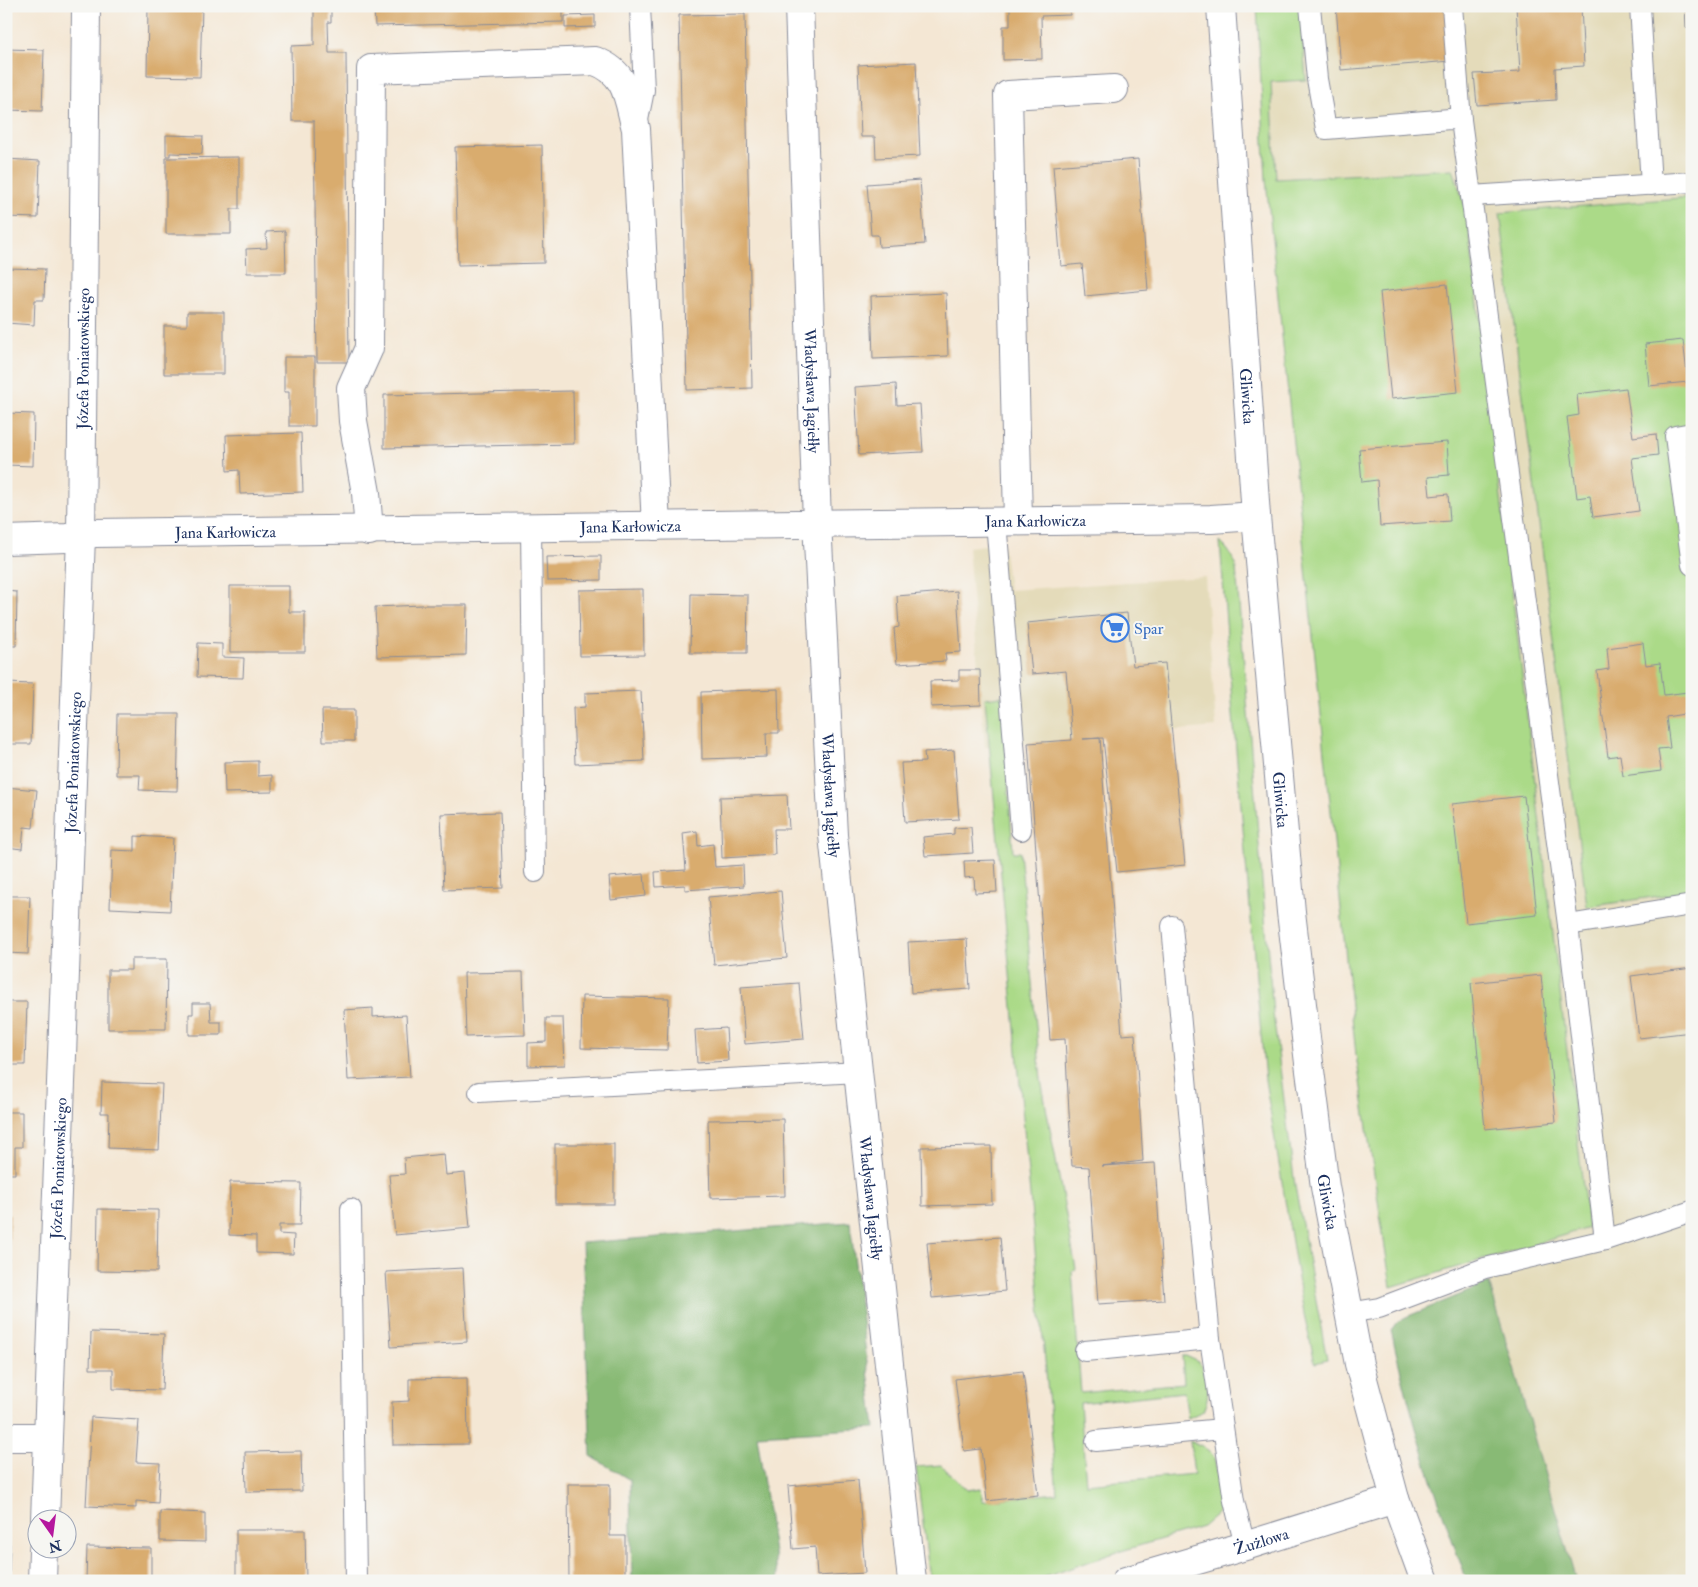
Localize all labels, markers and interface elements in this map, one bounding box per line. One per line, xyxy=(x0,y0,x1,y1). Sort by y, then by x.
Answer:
street label: Józefa Poniatowskiego xyxy=(73,288,94,431)
street label: Władysława Jagiełły xyxy=(799,327,824,454)
street label: Gliwicka xyxy=(1235,367,1259,425)
street label: Jana Karłowicza xyxy=(984,511,1087,533)
street label: Jana Karłowicza xyxy=(579,516,682,539)
street label: Jana Karłowicza xyxy=(174,522,277,544)
supermarket icon: Spar xyxy=(1100,613,1130,643)
place label: Spar xyxy=(1134,619,1164,640)
street label: Józefa Poniatowskiego xyxy=(61,691,86,835)
street label: Władysława Jagiełły xyxy=(817,732,844,860)
street label: Gliwicka xyxy=(1268,771,1293,829)
street label: Józefa Poniatowskiego xyxy=(46,1097,71,1240)
street label: Władysława Jagiełły xyxy=(854,1134,887,1262)
street label: Gliwicka xyxy=(1312,1173,1342,1232)
north arrow xyxy=(28,1510,78,1560)
street label: Żużlowa xyxy=(1232,1524,1292,1560)
text: N xyxy=(46,1536,64,1556)

